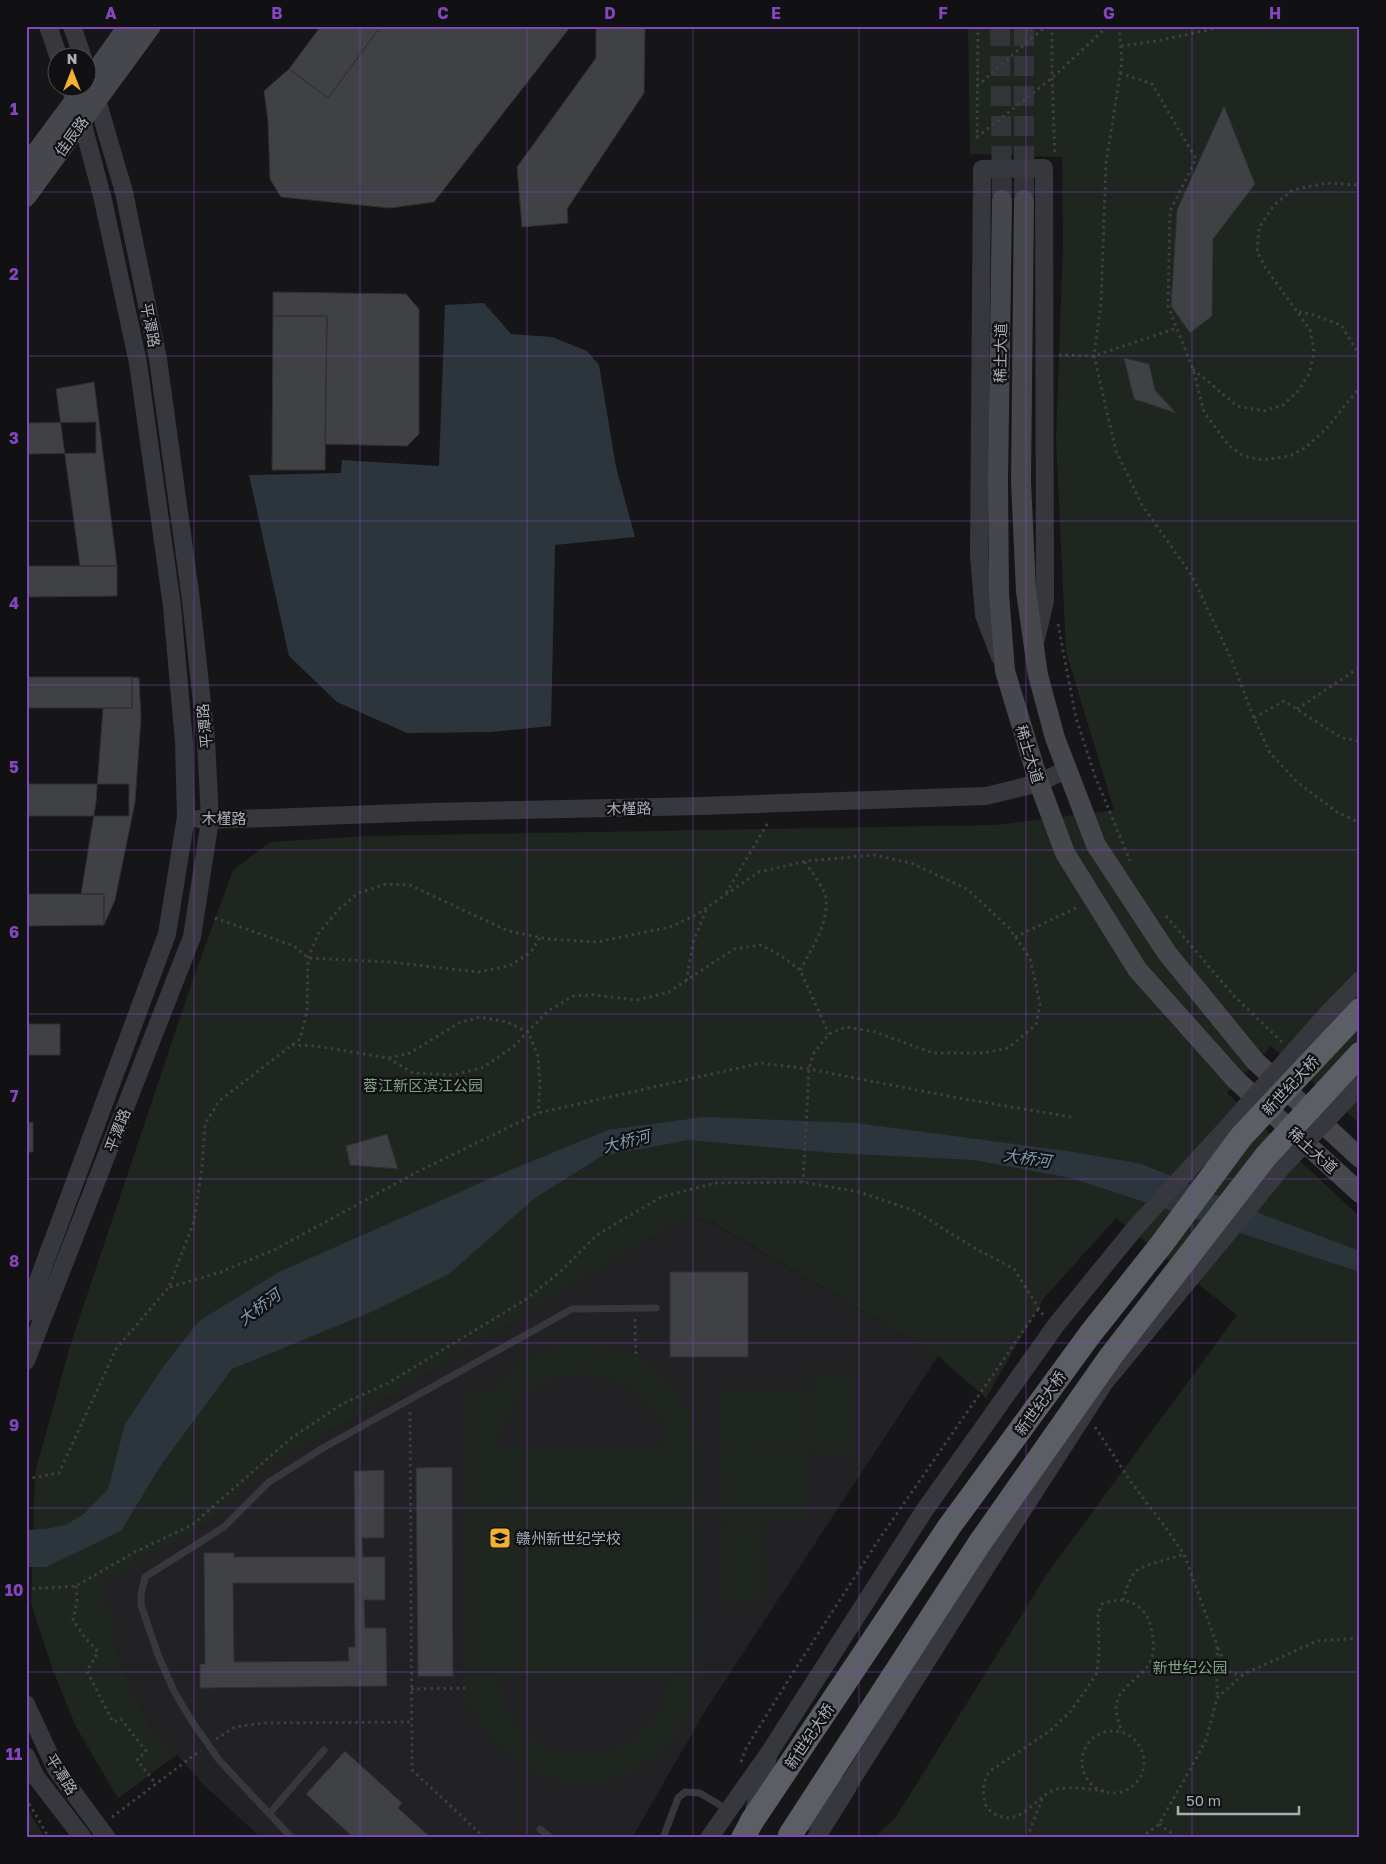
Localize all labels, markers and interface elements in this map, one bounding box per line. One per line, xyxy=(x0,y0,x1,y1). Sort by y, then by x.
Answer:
text: A xyxy=(105,3,117,23)
text: B xyxy=(271,3,283,23)
text: C xyxy=(437,3,449,23)
text: D xyxy=(604,3,616,23)
text: E xyxy=(771,3,781,23)
text: F xyxy=(938,3,948,23)
text: G xyxy=(1103,3,1115,23)
text: H xyxy=(1269,3,1281,23)
north arrow xyxy=(48,48,98,98)
text: N xyxy=(67,50,77,67)
text: 1 xyxy=(10,99,18,119)
street label: 佳辰路 xyxy=(50,113,92,159)
text: 2 xyxy=(9,264,19,284)
street label: 平潭路 xyxy=(138,301,164,349)
street label: 稀土大道 xyxy=(990,323,1010,383)
text: 3 xyxy=(9,428,19,448)
text: 4 xyxy=(9,593,19,613)
street label: 平潭路 xyxy=(193,703,215,749)
street label: 稀土大道 xyxy=(1013,723,1047,785)
text: 5 xyxy=(9,757,19,777)
street label: 木槿路 xyxy=(606,799,652,817)
street label: 木槿路 xyxy=(201,809,247,827)
text: 6 xyxy=(9,922,19,942)
street label: 新世纪大桥 xyxy=(1258,1051,1322,1119)
park label: 蓉江新区滨江公园 xyxy=(363,1076,483,1094)
text: 7 xyxy=(10,1086,19,1106)
street label: 平潭路 xyxy=(101,1106,133,1154)
street label: 稀土大道 xyxy=(1285,1123,1341,1177)
water label: 大桥河 xyxy=(600,1125,655,1157)
water label: 大桥河 xyxy=(1002,1145,1055,1172)
text: 8 xyxy=(9,1251,19,1271)
water label: 大桥河 xyxy=(234,1283,287,1329)
street label: 新世纪大桥 xyxy=(1011,1367,1069,1439)
text: 9 xyxy=(9,1415,19,1435)
school or university icon: 赣州新世纪学校 xyxy=(488,1526,512,1550)
place label: 赣州新世纪学校 xyxy=(516,1529,621,1547)
text: 10 xyxy=(5,1580,23,1600)
park label: 新世纪公园 xyxy=(1152,1658,1228,1676)
street label: 新世纪大桥 xyxy=(781,1700,837,1772)
text: 11 xyxy=(6,1744,22,1764)
street label: 平潭路 xyxy=(42,1750,82,1798)
scale bar xyxy=(1178,1784,1300,1816)
text: 50 m xyxy=(1186,1791,1221,1809)

